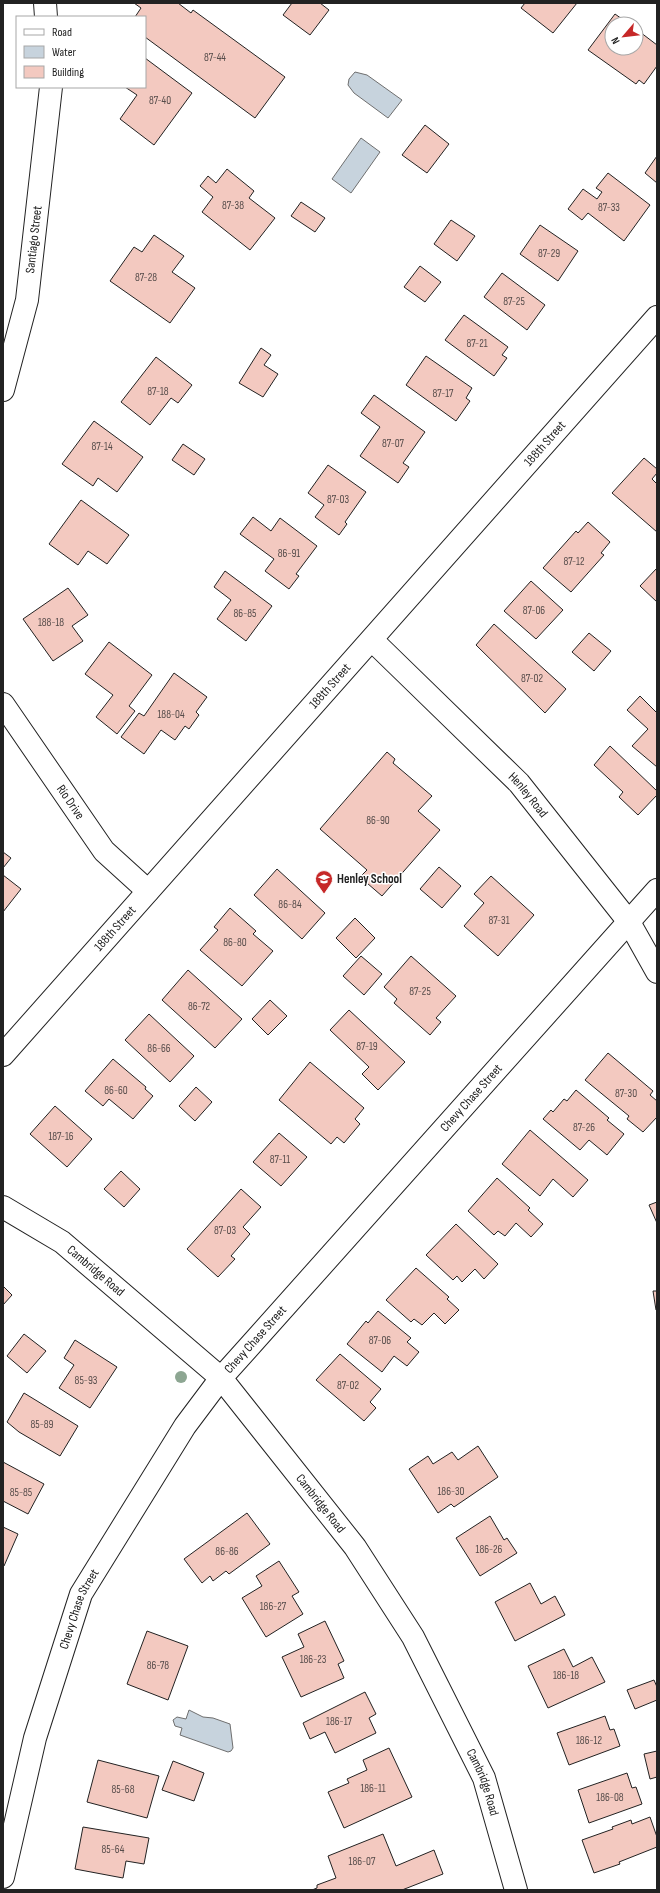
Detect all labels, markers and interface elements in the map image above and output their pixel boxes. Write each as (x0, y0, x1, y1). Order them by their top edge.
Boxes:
legend (16, 16, 146, 88)
north arrow (604, 16, 644, 56)
text: Road (52, 25, 72, 40)
text: N (608, 35, 623, 46)
text: Water (52, 45, 76, 60)
house number: 87-44 (204, 51, 226, 64)
text: Building (52, 65, 84, 80)
house number: 87-40 (149, 94, 171, 107)
house number: 87-38 (222, 199, 244, 212)
house number: 87-33 (598, 201, 620, 214)
street label: Santiago Street (22, 205, 46, 274)
house number: 87-29 (538, 247, 560, 260)
house number: 87-28 (135, 271, 157, 284)
house number: 87-25 (503, 295, 525, 308)
house number: 87-21 (466, 337, 488, 350)
house number: 87-18 (147, 385, 169, 398)
house number: 87-17 (433, 387, 454, 400)
street label: 188th Street (521, 418, 569, 469)
house number: 87-07 (382, 437, 405, 450)
house number: 87-14 (91, 440, 113, 453)
house number: 87-03 (327, 493, 349, 506)
house number: 86-91 (278, 547, 300, 560)
house number: 87-12 (563, 555, 585, 568)
house number: 87-06 (523, 604, 545, 617)
house number: 86-85 (234, 607, 256, 620)
house number: 188-18 (38, 616, 64, 629)
street label: 188th Street (306, 660, 354, 712)
house number: 87-02 (521, 672, 544, 685)
house number: 188-04 (157, 708, 185, 721)
street label: Henley Road (505, 769, 551, 821)
street label: Rio Drive (53, 782, 88, 823)
house number: 86-90 (366, 814, 390, 827)
school or university icon: Henley School (314, 869, 334, 894)
place label: Henley School (337, 871, 402, 887)
house number: 86-84 (278, 898, 302, 911)
street label: 188th Street (91, 903, 139, 954)
house number: 87-31 (488, 914, 510, 927)
house number: 86-80 (223, 936, 247, 949)
house number: 87-25 (409, 985, 431, 998)
house number: 86-72 (188, 1000, 211, 1013)
house number: 87-19 (356, 1040, 378, 1053)
house number: 86-66 (147, 1042, 171, 1055)
street label: Chevy Chase Street (437, 1061, 506, 1135)
house number: 86-60 (104, 1084, 128, 1097)
house number: 87-30 (615, 1087, 637, 1100)
house number: 87-26 (573, 1121, 595, 1134)
house number: 187-16 (48, 1130, 74, 1143)
house number: 87-11 (270, 1153, 290, 1166)
house number: 87-03 (214, 1224, 236, 1237)
street label: Cambridge Road (64, 1242, 128, 1300)
street label: Chevy Chase Street (221, 1302, 290, 1377)
house number: 87-06 (369, 1334, 391, 1347)
house number: 85-93 (75, 1374, 98, 1387)
house number: 87-02 (337, 1379, 360, 1392)
house number: 85-89 (31, 1418, 54, 1431)
street label: Cambridge Road (292, 1471, 349, 1536)
house number: 186-30 (437, 1485, 465, 1498)
house number: 85-85 (10, 1486, 32, 1499)
house number: 186-26 (476, 1543, 503, 1556)
house number: 86-86 (215, 1545, 239, 1558)
street label: Chevy Chase Street (56, 1566, 103, 1651)
house number: 186-27 (260, 1600, 287, 1613)
house number: 186-23 (300, 1653, 327, 1666)
house number: 86-78 (147, 1659, 169, 1672)
house number: 186-18 (553, 1669, 579, 1682)
house number: 186-17 (326, 1715, 352, 1728)
house number: 186-12 (576, 1734, 602, 1747)
street label: Cambridge Road (463, 1746, 502, 1818)
house number: 186-11 (360, 1782, 386, 1795)
house number: 85-68 (112, 1783, 135, 1796)
house number: 186-08 (596, 1791, 624, 1804)
house number: 85-64 (102, 1843, 125, 1856)
house number: 186-07 (349, 1855, 376, 1868)

